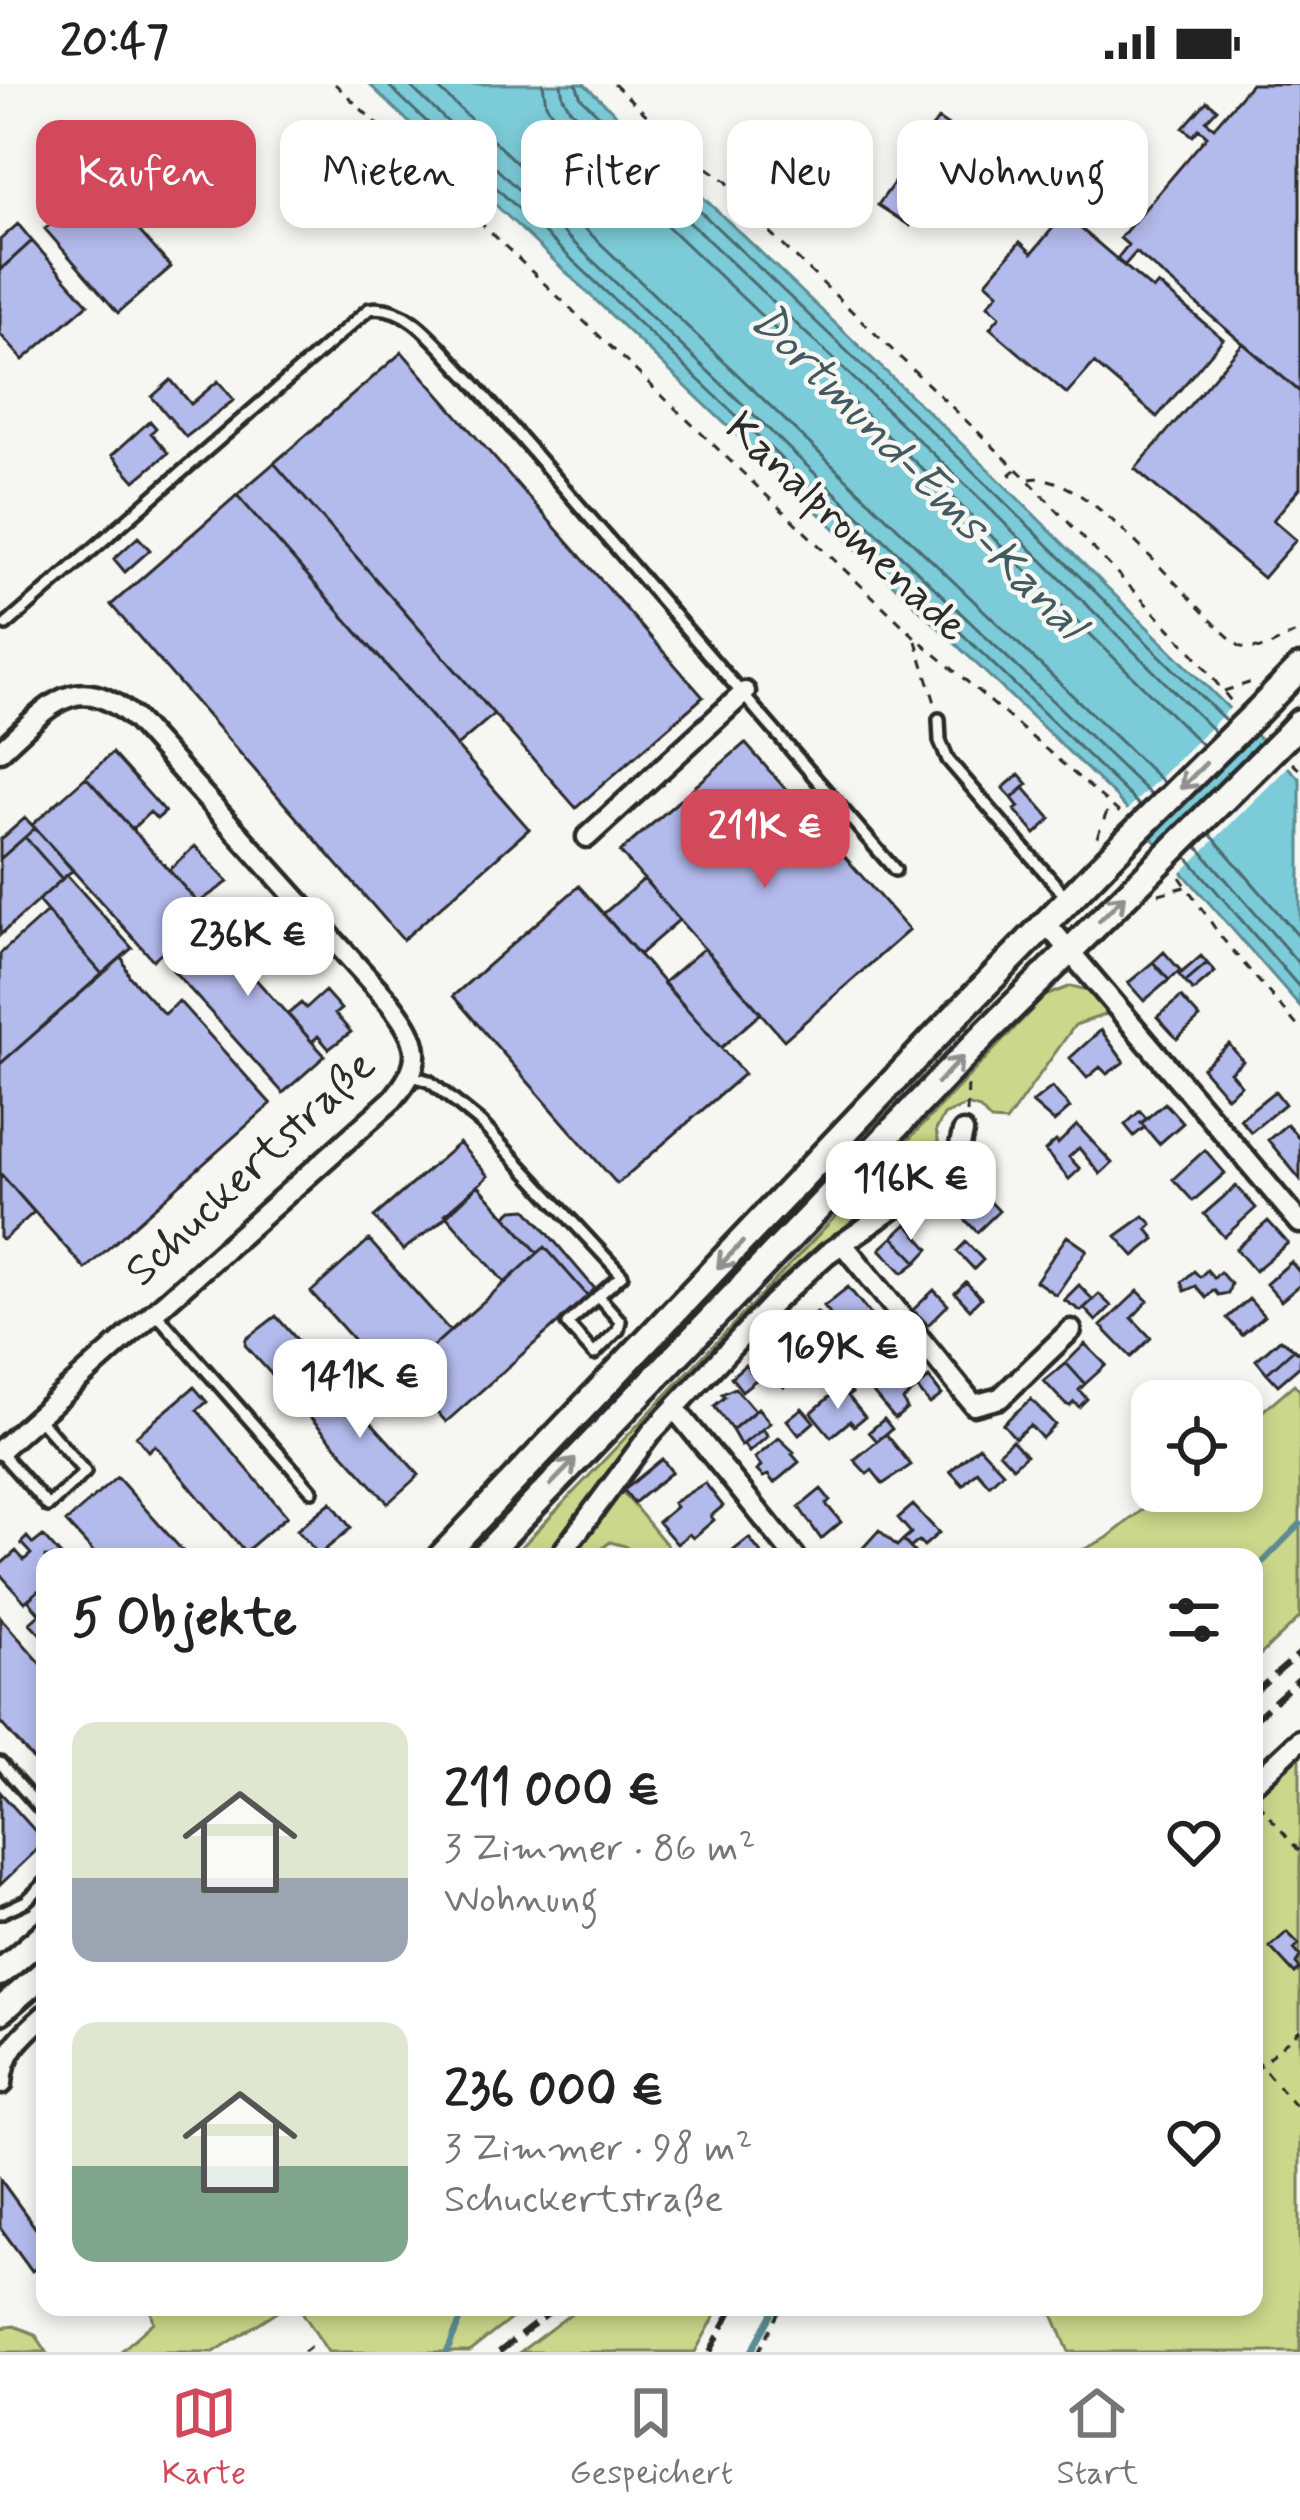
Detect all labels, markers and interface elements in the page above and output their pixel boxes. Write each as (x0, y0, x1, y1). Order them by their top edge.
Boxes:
text: 20:47 (60, 13, 169, 72)
chip: Kaufen (36, 120, 256, 228)
chip: Mieten (280, 120, 497, 228)
chip: Filter (521, 120, 703, 228)
chip: Neu (727, 120, 873, 228)
chip: Wohnung (897, 120, 1148, 228)
water label: Dortmund-Ems-Kanal (735, 290, 1104, 659)
street label: Kanalpromenade (712, 400, 980, 656)
one-way arrow (1179, 761, 1208, 789)
pin: 211K € (667, 789, 863, 891)
text: 211K € (708, 802, 822, 853)
one-way arrow (1097, 895, 1126, 923)
pin: 236K € (150, 897, 346, 999)
text: 236K € (189, 910, 307, 961)
street label: Schuckertstraße (113, 1038, 389, 1300)
one-way arrow (935, 1055, 963, 1085)
pin: 116K € (813, 1141, 1009, 1243)
text: 116K € (853, 1154, 969, 1205)
one-way arrow (717, 1240, 745, 1269)
pin: 169K € (740, 1310, 936, 1412)
text: 169K € (776, 1323, 900, 1374)
pin: 141K € (262, 1339, 458, 1441)
text: 141K € (300, 1352, 420, 1403)
map controls (1131, 1380, 1263, 1512)
button: locate (1131, 1380, 1263, 1512)
one-way arrow (549, 1458, 577, 1487)
text: 5 Objekte (72, 1587, 297, 1653)
icon: filters (1161, 1587, 1227, 1653)
text: 211 000 € (444, 1758, 660, 1824)
icon: home (168, 1770, 312, 1914)
icon: heart (1161, 1809, 1227, 1875)
text: 3 Zimmer · 86 m² (444, 1824, 756, 1875)
text: Wohnung (444, 1875, 598, 1926)
text: 236 000 € (444, 2058, 664, 2124)
icon: home (168, 2070, 312, 2214)
icon: heart (1161, 2109, 1227, 2175)
text: 3 Zimmer · 98 m² (444, 2124, 753, 2175)
text: Schuckertstraße (444, 2175, 723, 2226)
tab: Karte (162, 2380, 246, 2496)
tab: Gespeichert (570, 2380, 733, 2496)
tab: Start (1056, 2380, 1138, 2496)

